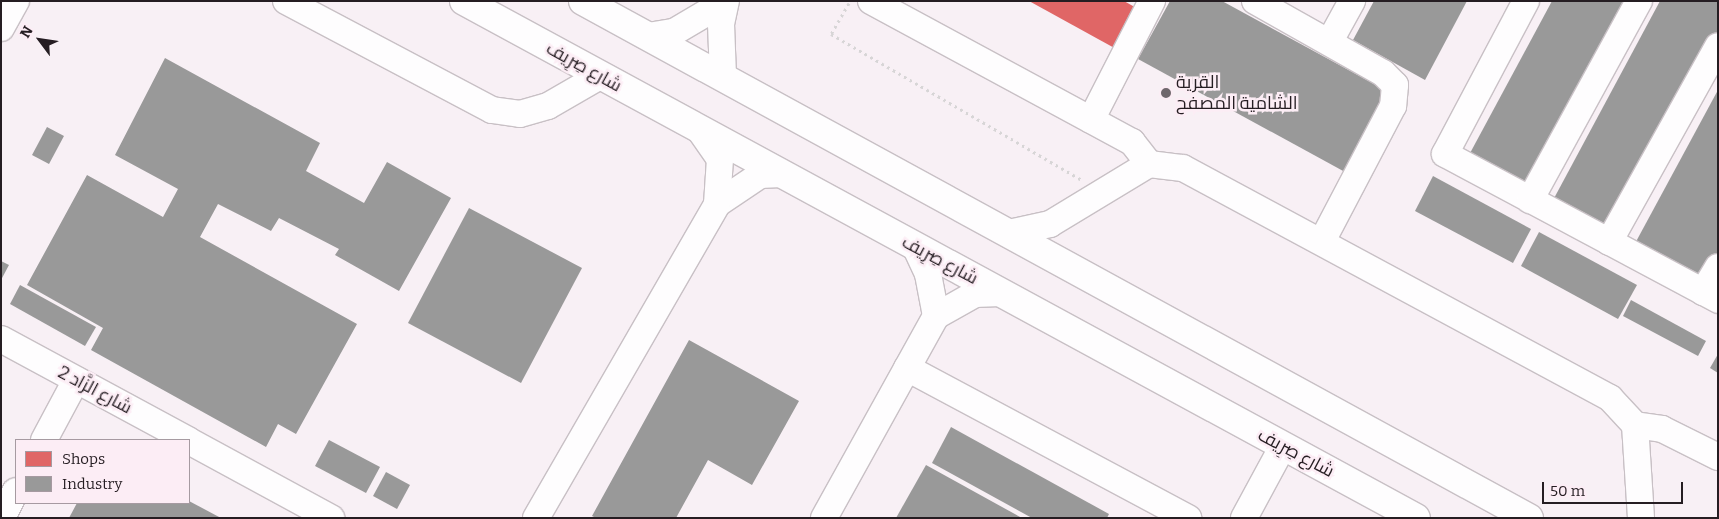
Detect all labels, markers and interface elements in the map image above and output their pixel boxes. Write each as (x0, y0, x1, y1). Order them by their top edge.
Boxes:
north arrow (15, 15, 65, 65)
text: N (17, 23, 37, 41)
street label: شارع صِرِيف (542, 37, 626, 97)
place label: القرية الشامية المصفح (1176, 72, 1298, 115)
marker: القرية الشامية المصفح (1160, 87, 1172, 99)
street label: شارع صِرِيف (898, 231, 982, 289)
street label: شارع الزَّاد 2 (54, 362, 136, 418)
street label: شارع صِرِيف (1254, 424, 1338, 482)
legend (15, 439, 190, 504)
text: Shops (62, 450, 105, 468)
scale bar (1544, 472, 1685, 504)
text: Industry (62, 475, 122, 493)
text: 50 m (1550, 482, 1585, 500)

